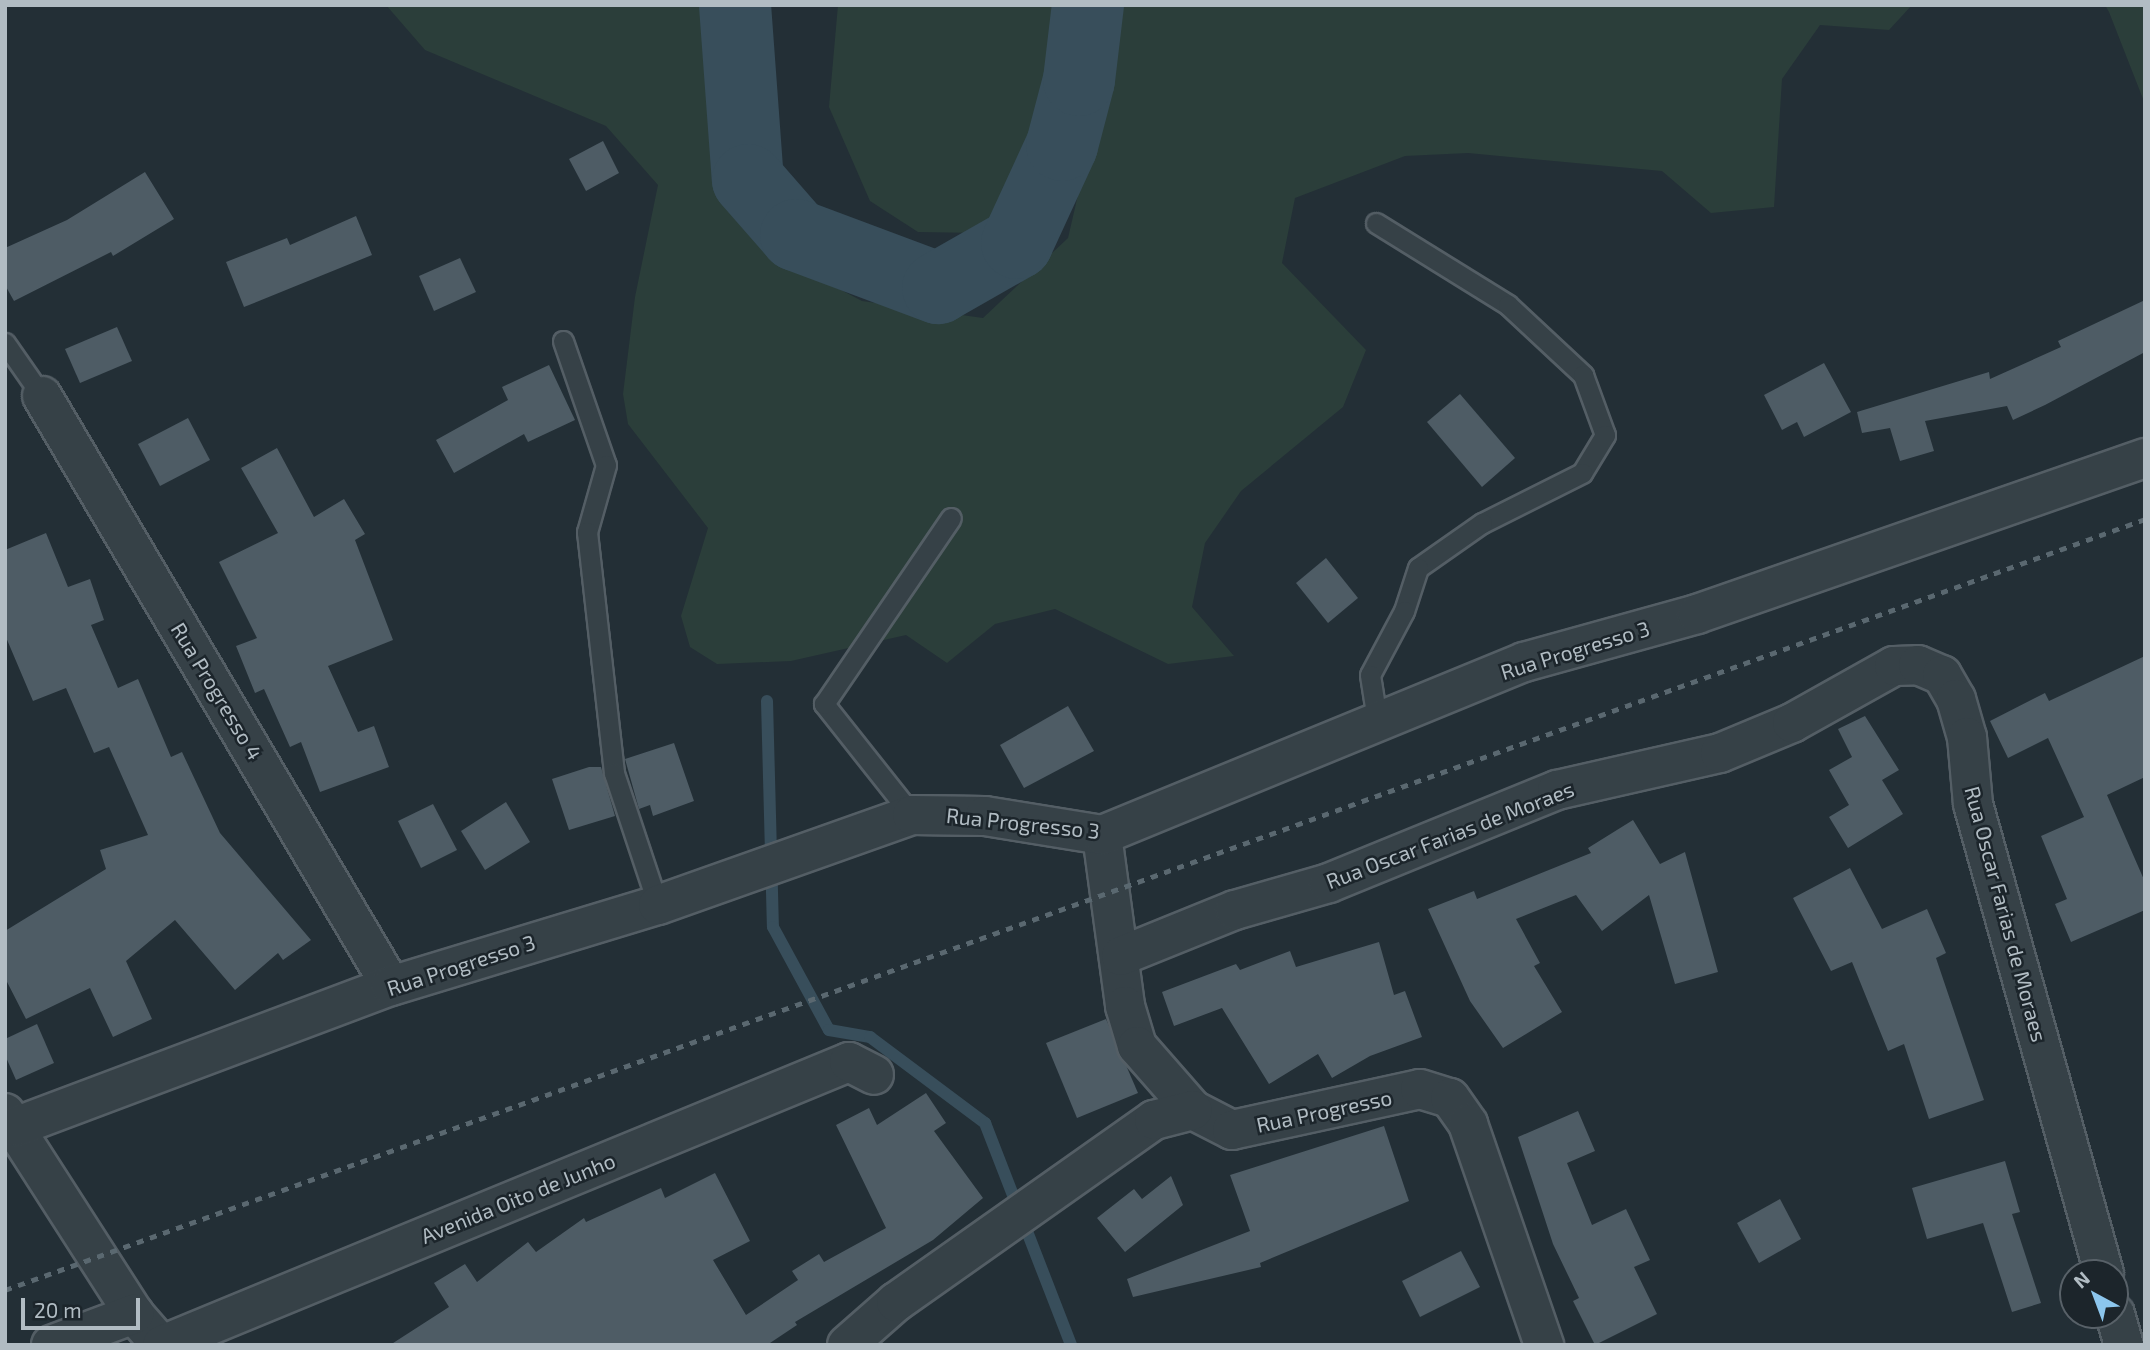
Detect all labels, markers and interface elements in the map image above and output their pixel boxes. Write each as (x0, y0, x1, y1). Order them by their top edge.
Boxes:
street label: Rua Progresso 3 (1497, 615, 1653, 685)
street label: Rua Progresso 4 (166, 618, 268, 764)
street label: Rua Oscar Farias de Moraes (1322, 776, 1578, 894)
street label: Rua Oscar Farias de Moraes (1960, 783, 2052, 1045)
street label: Rua Progresso 3 (945, 802, 1101, 844)
street label: Rua Progresso 3 (384, 929, 538, 1001)
street label: Rua Progresso (1254, 1084, 1394, 1138)
street label: Avenida Oito de Junho (417, 1147, 619, 1249)
north arrow (2059, 1259, 2129, 1329)
text: N (2068, 1266, 2094, 1292)
scale bar (24, 1284, 144, 1328)
text: 20 m (34, 1297, 82, 1322)

